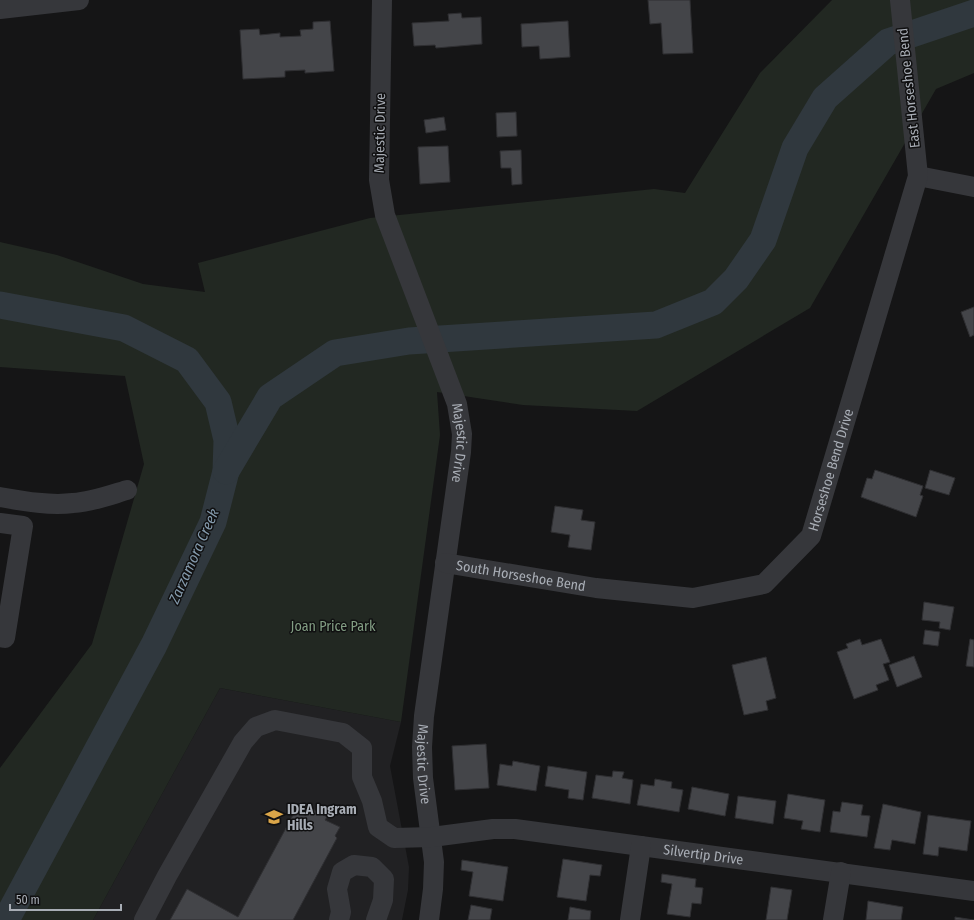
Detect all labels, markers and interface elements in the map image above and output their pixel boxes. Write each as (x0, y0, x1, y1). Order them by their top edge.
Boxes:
street label: East Horseshoe Bend (894, 27, 924, 149)
street label: Majestic Drive (371, 93, 389, 173)
street label: Majestic Drive (448, 402, 471, 484)
street label: Horseshoe Bend Drive (804, 407, 857, 533)
water label: Zarzamora Creek (165, 505, 223, 607)
street label: South Horseshoe Bend (455, 557, 587, 595)
park label: Joan Price Park (291, 618, 376, 635)
street label: Majestic Drive (413, 724, 435, 805)
place label: IDEA Ingram Hills (287, 801, 357, 834)
school or university icon: IDEA Ingram Hills (264, 807, 284, 827)
street label: Silvertip Drive (662, 841, 745, 868)
scale bar (10, 886, 121, 912)
text: 50 m (16, 893, 40, 907)

